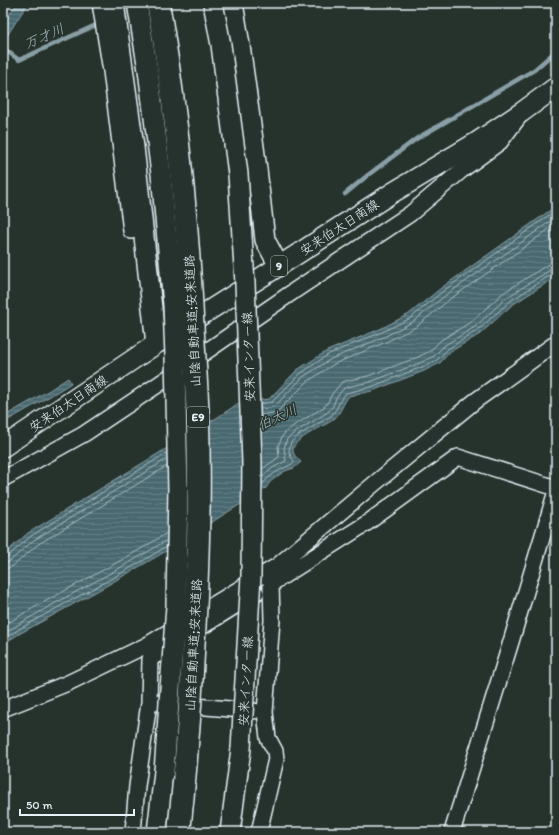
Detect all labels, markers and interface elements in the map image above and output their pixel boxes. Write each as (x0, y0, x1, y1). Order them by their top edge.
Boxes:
water label: 万才川 (22, 20, 67, 53)
street label: 安来伯太日南線 (297, 196, 382, 258)
street label: 山陰自動車道;安来道路 (182, 254, 203, 388)
road number: 9 (271, 256, 287, 276)
street label: 安来インター線 (239, 311, 258, 402)
street label: 安来伯太日南線 (26, 371, 111, 435)
water label: 伯太川 (255, 401, 300, 434)
road number: E9 (187, 407, 209, 427)
street label: 山陰自動車道;安来道路 (183, 578, 204, 712)
street label: 安来インター線 (236, 634, 255, 727)
scale bar (20, 791, 134, 817)
text: 50 m (26, 798, 52, 812)

